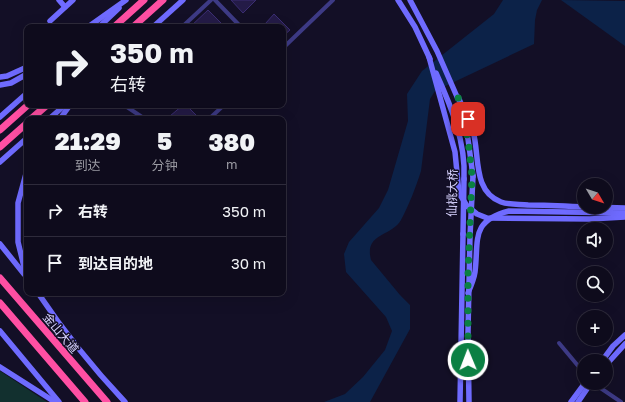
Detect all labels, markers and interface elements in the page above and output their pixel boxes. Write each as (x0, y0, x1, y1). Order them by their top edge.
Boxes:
text: 350 m (110, 36, 194, 69)
icon: right (44, 40, 96, 92)
text: 右转 (110, 73, 146, 95)
pin (451, 102, 485, 136)
icon: arrive (457, 108, 479, 130)
text: 21:29 (55, 126, 121, 155)
text: 5 (157, 126, 172, 155)
text: 380 (208, 127, 255, 156)
text: m (226, 156, 238, 172)
text: 到达 (75, 157, 101, 173)
text: 分钟 (152, 157, 178, 173)
street label: 仙桃大桥 (444, 169, 460, 217)
north arrow (577, 178, 613, 214)
map controls (577, 178, 613, 390)
icon: right (44, 200, 66, 222)
text: 右转 (78, 202, 108, 220)
text: 350 m (222, 202, 266, 220)
button: sound (577, 222, 613, 258)
icon: arrive (44, 252, 66, 274)
text: 到达目的地 (78, 254, 153, 272)
text: 30 m (231, 254, 266, 272)
button: search (577, 266, 613, 302)
street label: 金山大道 (40, 310, 82, 356)
button: + (577, 310, 613, 346)
position arrow (447, 339, 489, 381)
button: − (577, 354, 613, 390)

